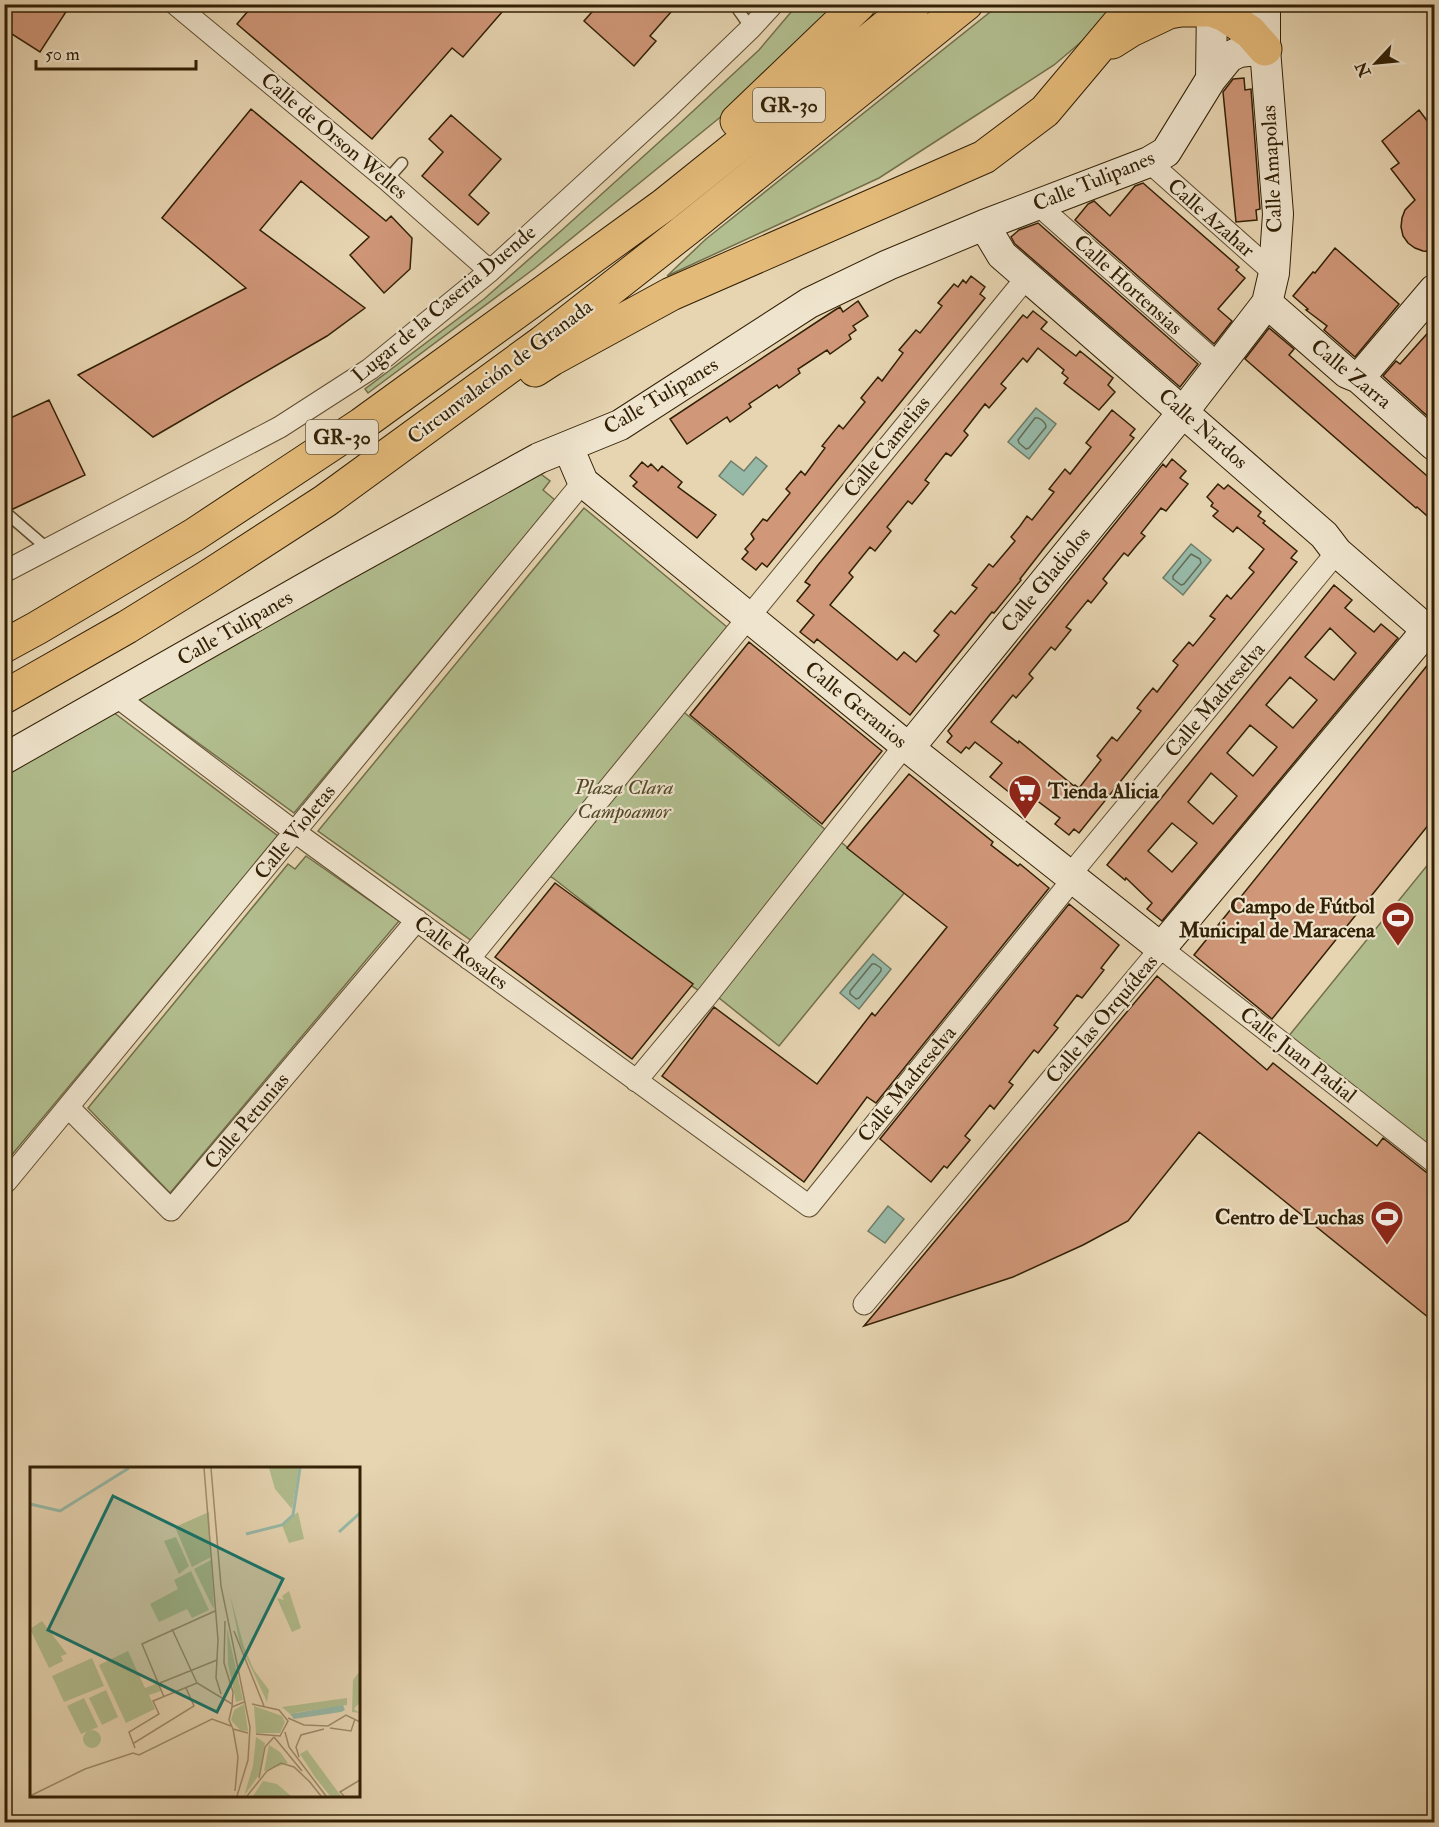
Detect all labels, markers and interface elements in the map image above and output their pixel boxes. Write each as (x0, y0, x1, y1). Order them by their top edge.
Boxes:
scale bar (36, 33, 196, 71)
north arrow (1346, 33, 1406, 93)
text: 50 m (45, 43, 80, 66)
text: N (1351, 58, 1376, 81)
street label: Calle de Orson Welles (255, 67, 413, 205)
road number: GR-30 (753, 88, 825, 122)
street label: Calle Amapolas (1255, 104, 1289, 234)
street label: Calle Tulipanes (1029, 144, 1159, 218)
street label: Calle Azahar (1162, 173, 1261, 264)
street label: Lugar de la Caseria Duende (346, 219, 542, 389)
street label: Calle Hortensias (1068, 229, 1188, 341)
street label: Circunvalación de Granada (402, 293, 598, 451)
street label: Calle Zarra (1305, 333, 1397, 415)
street label: Calle Tulipanes (599, 351, 723, 441)
street label: Calle Nardos (1153, 383, 1253, 475)
street label: Calle Camelias (838, 391, 936, 503)
road number: GR-30 (306, 420, 378, 454)
street label: Calle Gladiolos (995, 522, 1097, 638)
street label: Calle Tulipanes (172, 584, 298, 672)
street label: Calle Madreselva (1159, 637, 1271, 763)
street label: Calle Geranios (799, 655, 913, 755)
supermarket icon: Tienda Alicia (1007, 773, 1043, 820)
park label: Plaza Clara Campoamor (574, 774, 674, 825)
place label: Tienda Alicia (1047, 778, 1160, 805)
street label: Calle Violetas (248, 779, 342, 885)
place label: Campo de Fútbol Municipal de Maracena (1178, 893, 1376, 944)
sports icon: Campo de Fútbol Municipal de Maracena (1380, 900, 1416, 947)
street label: Calle Rosales (409, 910, 513, 996)
street label: Calle las Orquídeas (1040, 949, 1164, 1089)
street label: Calle Juan Padial (1234, 1001, 1362, 1109)
street label: Calle Madreselva (852, 1020, 963, 1148)
street label: Calle Petunias (199, 1067, 295, 1175)
sports icon: Centro de Luchas (1369, 1199, 1405, 1246)
place label: Centro de Luchas (1215, 1204, 1364, 1231)
inset map (30, 1467, 360, 1797)

